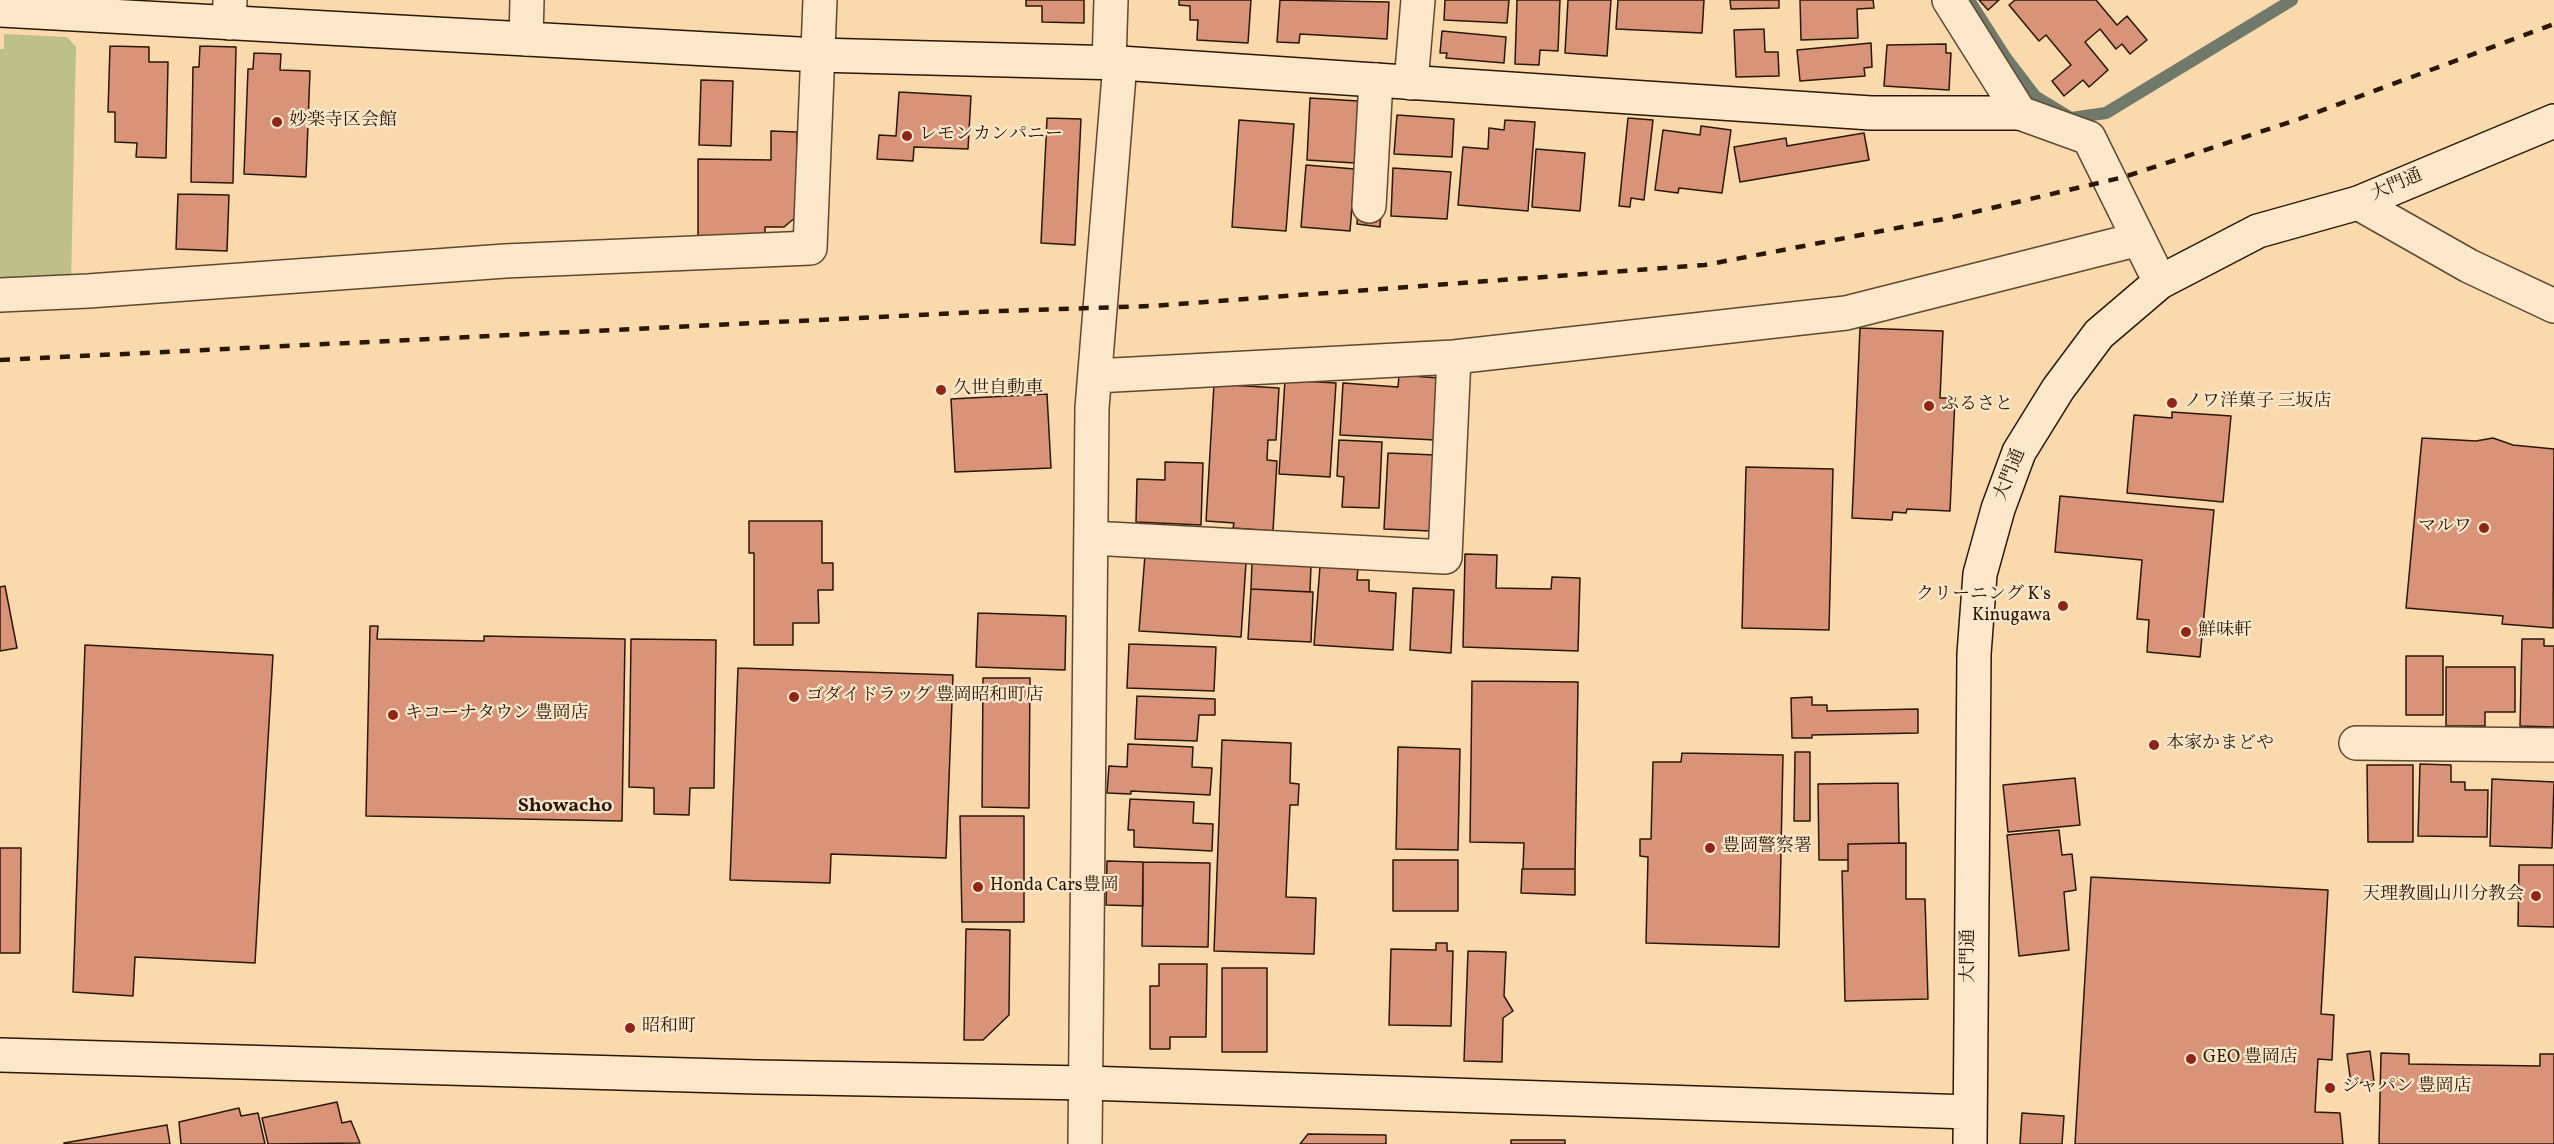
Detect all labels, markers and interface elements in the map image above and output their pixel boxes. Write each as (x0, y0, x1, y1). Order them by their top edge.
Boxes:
place label: 妙楽寺区会館 (289, 111, 397, 133)
marker: 妙楽寺区会館 (270, 115, 284, 129)
place label: レモンカンパニー (919, 125, 1063, 147)
marker: レモンカンパニー (900, 129, 914, 143)
street label: 大門通 (2368, 166, 2426, 206)
place label: 久世自動車 (953, 379, 1043, 401)
marker: 久世自動車 (934, 383, 948, 397)
place label: ノワ洋菓子 三坂店 (2184, 392, 2332, 414)
place label: ふるさと (1941, 395, 2013, 417)
marker: ノワ洋菓子 三坂店 (2165, 396, 2179, 410)
marker: ふるさと (1922, 399, 1936, 413)
street label: 大門通 (1991, 446, 2031, 504)
place label: マルワ (2418, 517, 2472, 539)
marker: マルワ (2477, 521, 2491, 535)
place label: クリーニング K's Kinugawa (1916, 585, 2051, 628)
marker: クリーニング K's Kinugawa (2056, 599, 2070, 613)
place label: 鮮味軒 (2198, 621, 2252, 643)
marker: 鮮味軒 (2179, 625, 2193, 639)
place label: ゴダイドラッグ 豊岡昭和町店 (806, 686, 1044, 708)
marker: ゴダイドラッグ 豊岡昭和町店 (787, 690, 801, 704)
place label: キコーナタウン 豊岡店 (405, 704, 589, 726)
marker: キコーナタウン 豊岡店 (386, 708, 400, 722)
place label: 本家かまどや (2166, 734, 2274, 756)
marker: 本家かまどや (2147, 738, 2161, 752)
district label: Showacho (518, 795, 612, 819)
place label: 豊岡警察署 (1722, 837, 1812, 859)
marker: 豊岡警察署 (1703, 841, 1717, 855)
place label: Honda Cars豊岡 (990, 876, 1119, 898)
marker: Honda Cars豊岡 (971, 880, 985, 894)
place label: 天理教圓山川分教会 (2362, 885, 2524, 907)
marker: 天理教圓山川分教会 (2529, 889, 2543, 903)
street label: 大門通 (1959, 929, 1981, 983)
place label: 昭和町 (642, 1017, 696, 1039)
marker: 昭和町 (623, 1021, 637, 1035)
place label: GEO 豊岡店 (2203, 1048, 2298, 1070)
marker: GEO 豊岡店 (2184, 1052, 2198, 1066)
place label: ジャパン 豊岡店 (2342, 1077, 2472, 1099)
marker: ジャパン 豊岡店 (2323, 1081, 2337, 1095)

